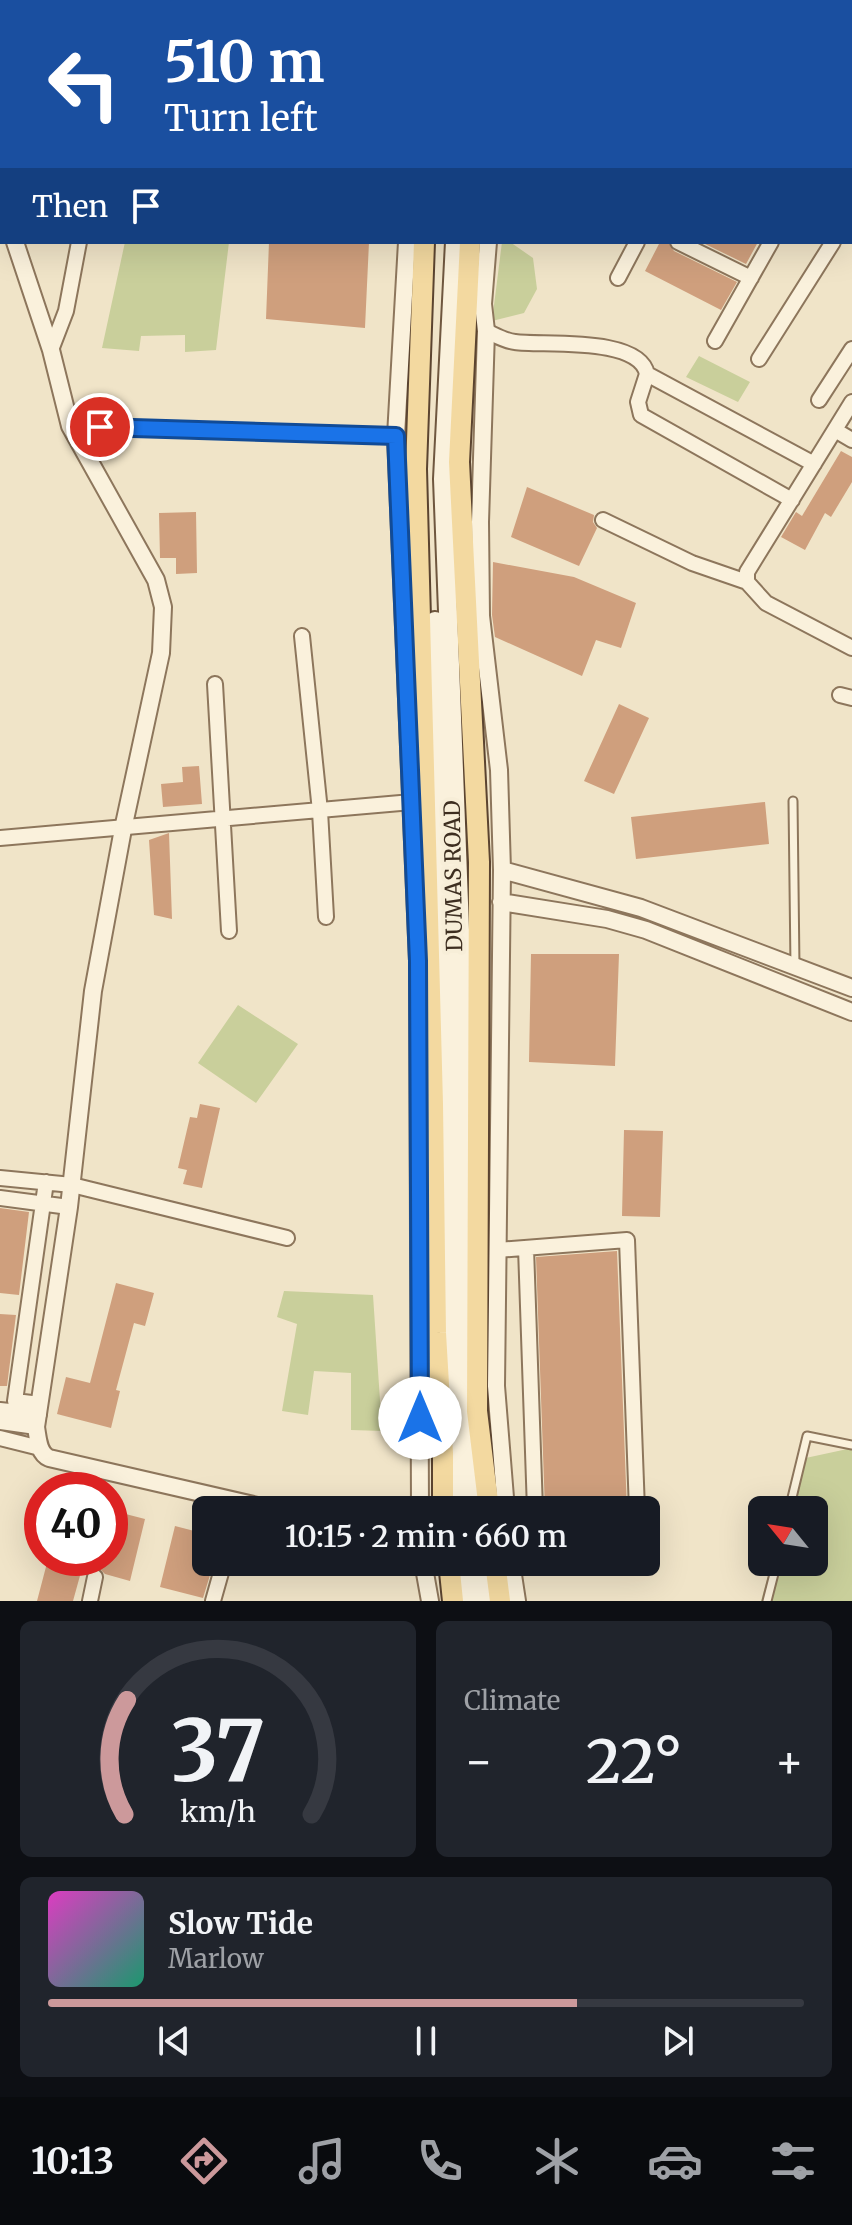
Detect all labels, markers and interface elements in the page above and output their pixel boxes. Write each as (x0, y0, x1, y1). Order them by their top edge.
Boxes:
text: 510 m (164, 27, 325, 97)
icon: left (32, 32, 136, 136)
text: Turn left (164, 96, 318, 141)
icon: arrive (124, 184, 168, 228)
text: Then (32, 187, 108, 225)
pin (66, 393, 134, 461)
icon: arrive (78, 405, 122, 449)
street label: DUMAS ROAD (438, 800, 468, 952)
position arrow (378, 1376, 462, 1460)
speed limit sign: 40 (24, 1472, 128, 1576)
north arrow (748, 1496, 828, 1576)
map controls (748, 1496, 828, 1576)
text: 10:15 · 2 min · 660 m (285, 1517, 567, 1555)
text: Climate (464, 1684, 560, 1717)
text: 37 (171, 1699, 265, 1804)
text: 22° (586, 1724, 682, 1799)
text: − (464, 1734, 493, 1789)
text: + (775, 1734, 804, 1789)
text: km/h (180, 1794, 256, 1830)
text: Slow Tide (168, 1904, 313, 1942)
text: Marlow (168, 1942, 264, 1975)
icon: previous (152, 2019, 196, 2063)
icon: pause (404, 2019, 448, 2063)
icon: next (656, 2019, 700, 2063)
icon: directions (176, 2133, 232, 2189)
icon: music (294, 2133, 350, 2189)
icon: phone (412, 2133, 468, 2189)
icon: climate (529, 2133, 585, 2189)
icon: car (647, 2133, 703, 2189)
icon: filters (765, 2133, 821, 2189)
text: 10:13 (31, 2139, 114, 2184)

